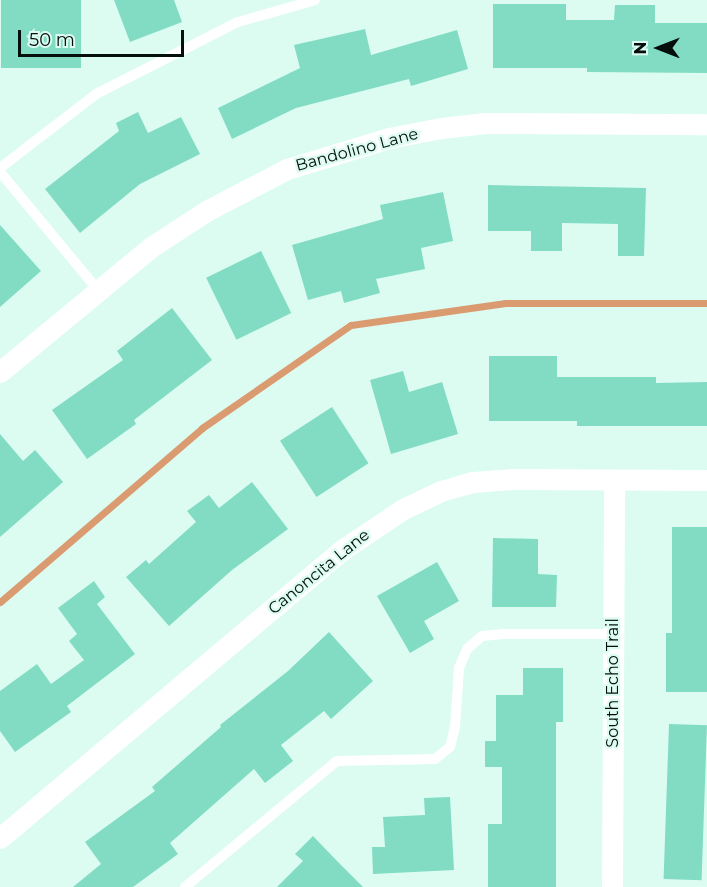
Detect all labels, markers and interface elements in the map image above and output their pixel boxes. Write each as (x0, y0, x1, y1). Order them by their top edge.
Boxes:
scale bar (21, 18, 188, 56)
north arrow (629, 18, 689, 78)
text: 50 m (29, 29, 75, 51)
text: N (631, 42, 650, 54)
street label: Bandolino Lane (294, 124, 420, 176)
street label: Canoncita Lane (265, 525, 373, 619)
street label: South Echo Trail (603, 618, 623, 748)

